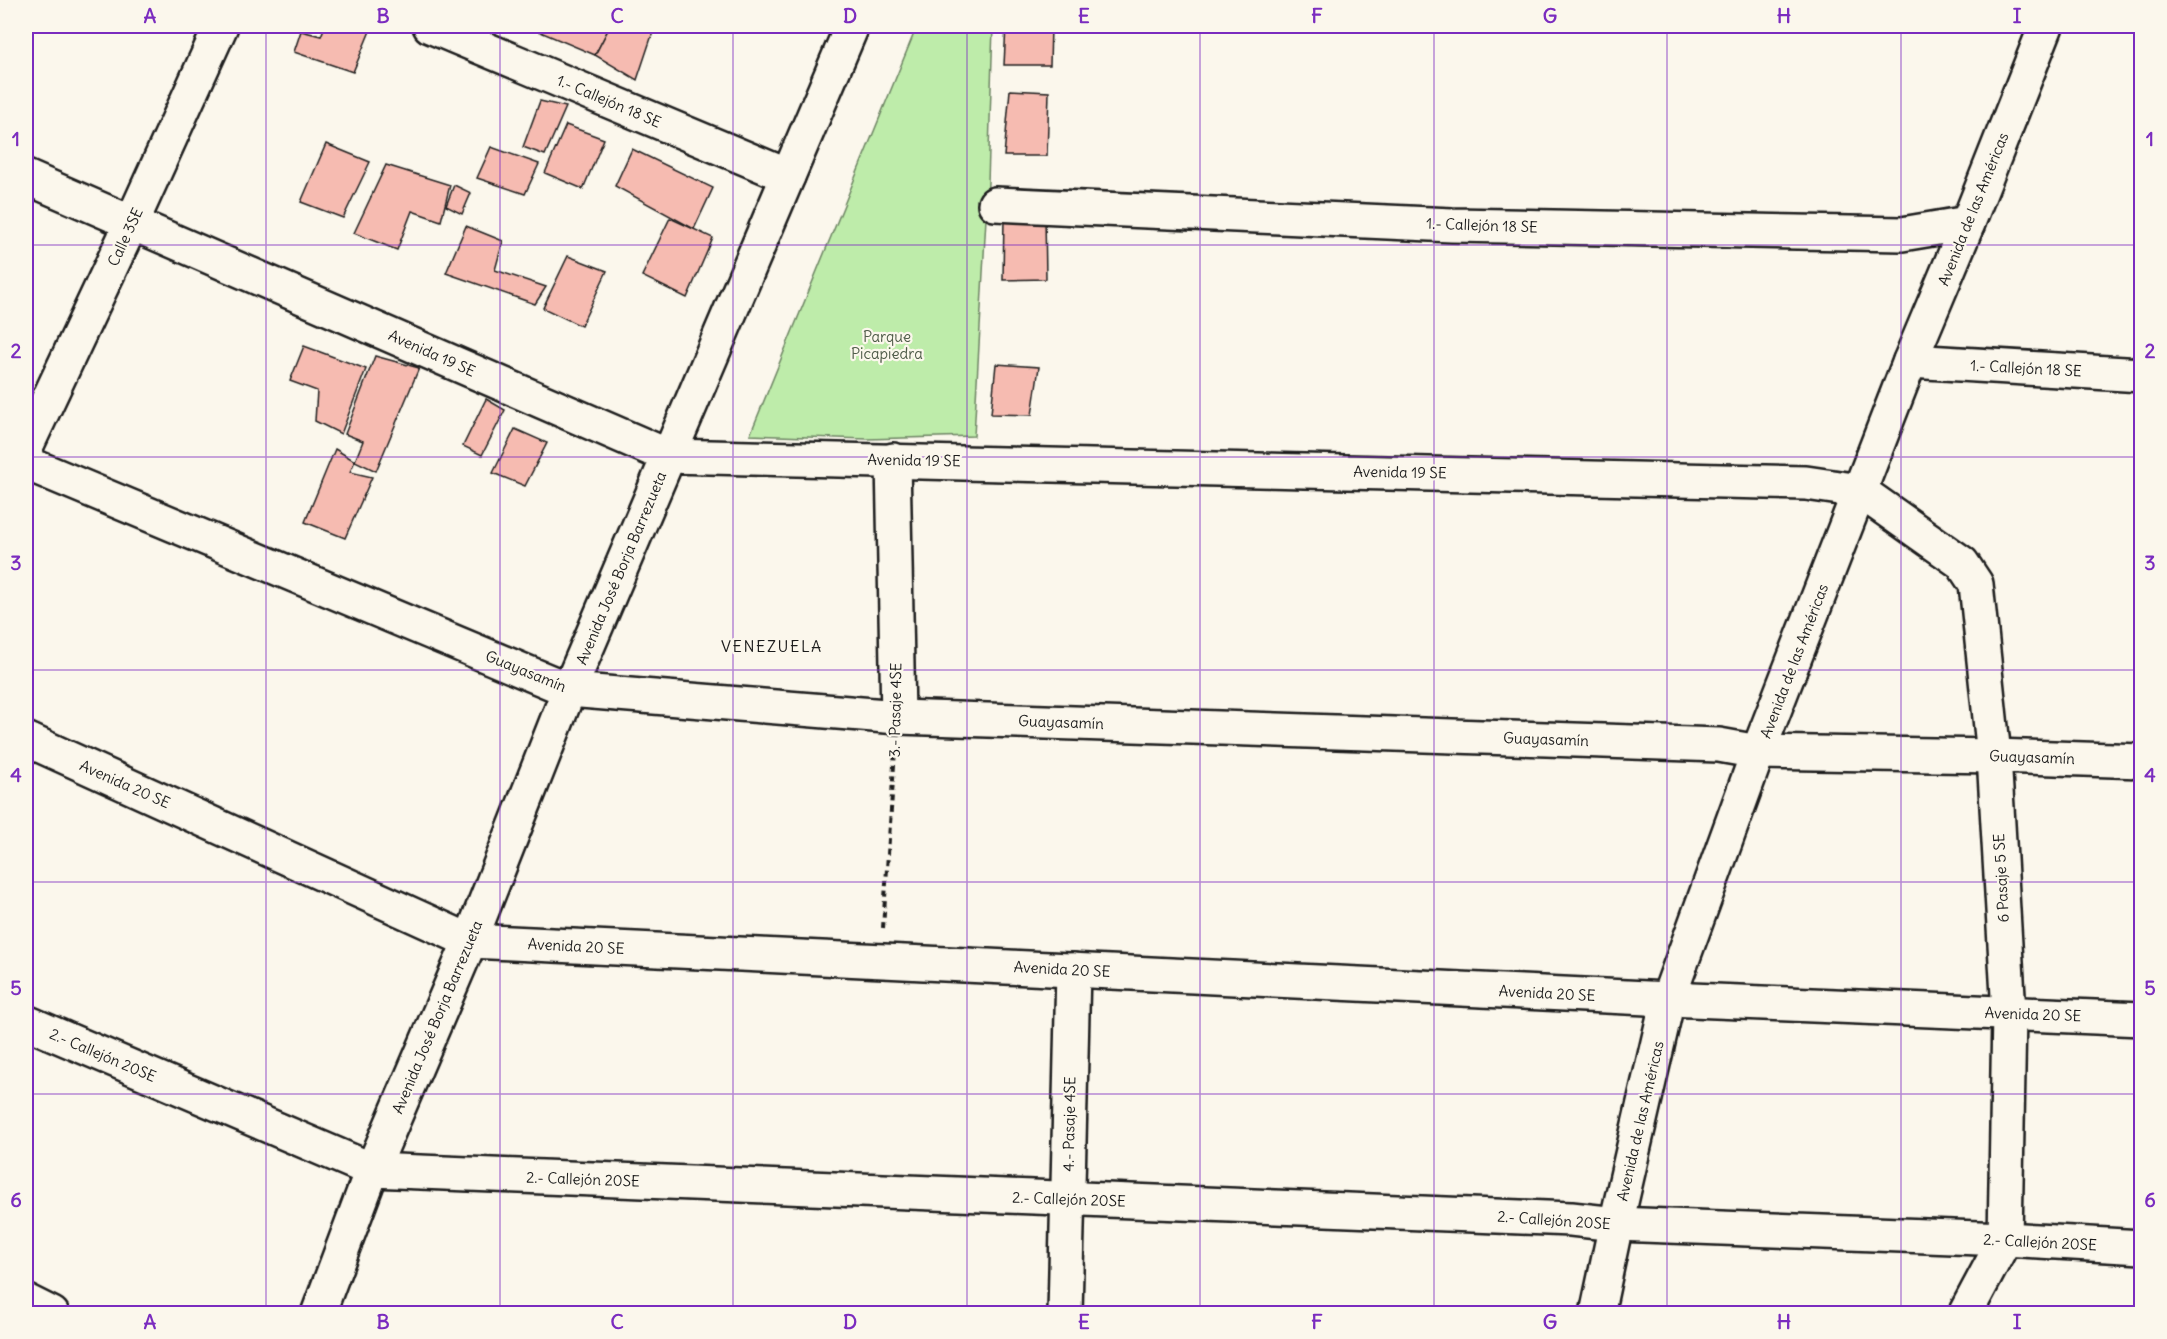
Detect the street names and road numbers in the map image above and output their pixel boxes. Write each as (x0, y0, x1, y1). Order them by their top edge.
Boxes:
street label: 1.- Callejón 18 SE (554, 70, 664, 132)
street label: Avenida de las Américas (1933, 129, 2013, 289)
street label: Calle 3SE (103, 205, 147, 269)
street label: 1.- Callejón 18 SE (1426, 214, 1538, 236)
street label: Avenida 19 SE (386, 325, 479, 381)
street label: 1.- Callejón 18 SE (1970, 356, 2082, 380)
street label: Avenida 19 SE (867, 450, 961, 470)
street label: Avenida 19 SE (1353, 462, 1447, 482)
street label: Avenida José Borja Barrezueta (572, 468, 671, 667)
street label: Avenida de las Américas (1756, 581, 1832, 741)
street label: Guayasamín (483, 646, 570, 696)
street label: 3.- Pasaje 4SE (885, 662, 905, 758)
street label: Guayasamín (1018, 711, 1104, 733)
street label: Guayasamín (1503, 728, 1589, 750)
street label: Guayasamín (1989, 746, 2075, 768)
street label: Avenida 20 SE (77, 756, 173, 812)
street label: 6 Pasaje 5 SE (1989, 833, 2013, 923)
street label: Avenida José Borja Barrezueta (388, 917, 487, 1116)
street label: Avenida 20 SE (527, 934, 625, 958)
street label: Avenida 20 SE (1013, 957, 1111, 981)
street label: Avenida 20 SE (1498, 981, 1596, 1005)
street label: Avenida 20 SE (1984, 1003, 2082, 1025)
street label: 2.- Callejón 20SE (47, 1024, 159, 1086)
street label: Avenida de las Américas (1612, 1039, 1668, 1203)
street label: 4.- Pasaje 4SE (1059, 1076, 1079, 1172)
street label: 2.- Callejón 20SE (526, 1168, 640, 1190)
street label: 2.- Callejón 20SE (1012, 1188, 1126, 1210)
street label: 2.- Callejón 20SE (1497, 1207, 1612, 1233)
street label: 2.- Callejón 20SE (1983, 1230, 2097, 1254)

